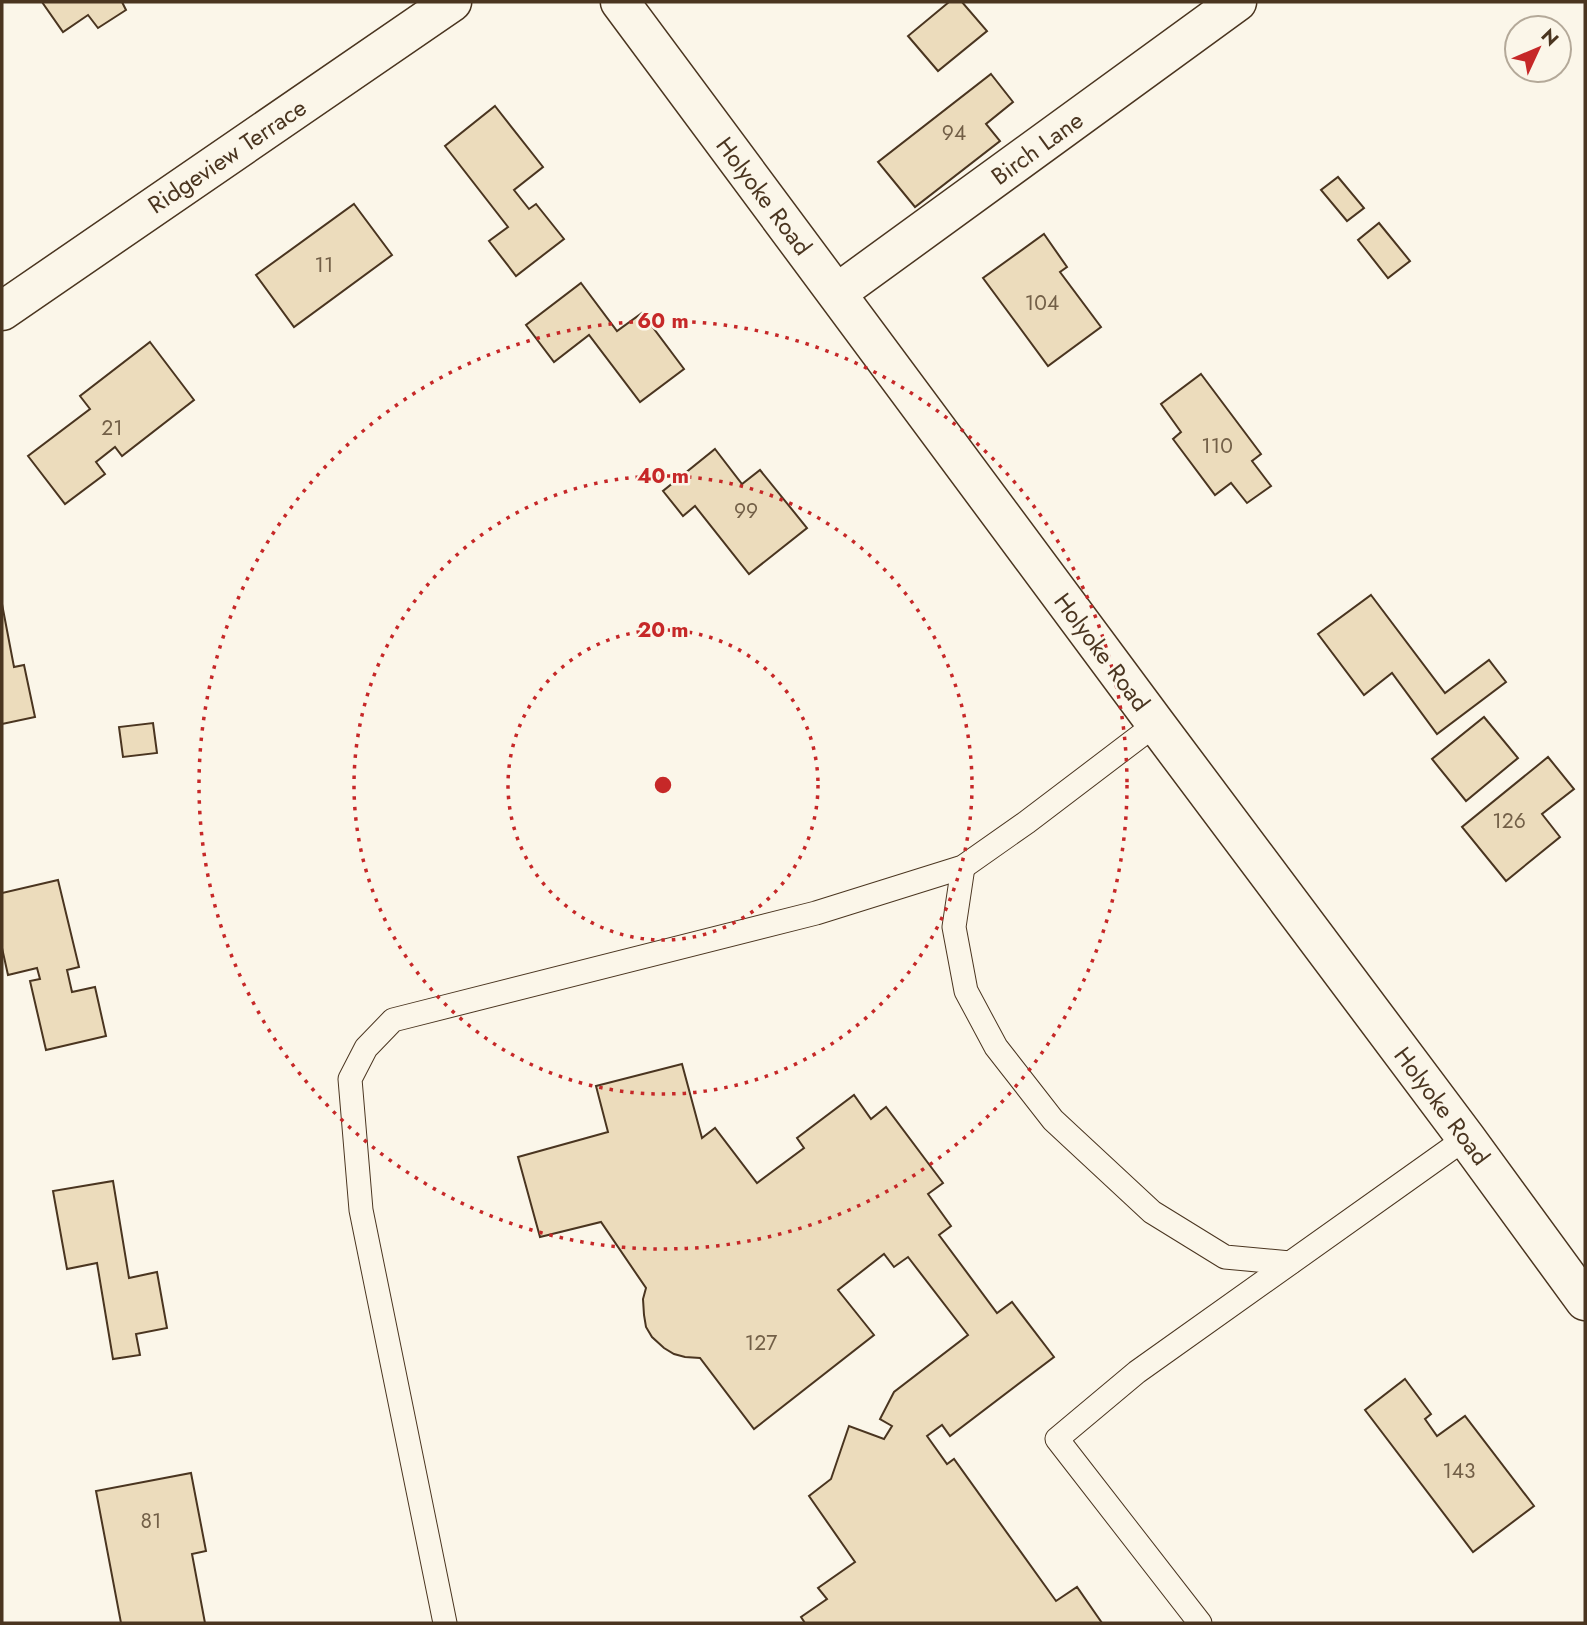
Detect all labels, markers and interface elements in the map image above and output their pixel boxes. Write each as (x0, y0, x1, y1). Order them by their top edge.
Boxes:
north arrow (1503, 14, 1573, 84)
text: N (1535, 23, 1565, 52)
street label: Ridgeview Terrace (141, 90, 313, 222)
street label: Birch Lane (984, 103, 1090, 193)
house number: 94 (942, 118, 966, 148)
street label: Holyoke Road (708, 129, 820, 263)
house number: 11 (315, 250, 333, 280)
house number: 104 (1025, 288, 1059, 318)
text: 60 m (637, 306, 689, 336)
house number: 21 (101, 413, 123, 443)
house number: 110 (1201, 431, 1233, 461)
text: 40 m (637, 461, 689, 491)
house number: 99 (734, 496, 758, 526)
street label: Holyoke Road (1046, 585, 1158, 719)
text: 20 m (637, 615, 689, 645)
centre of rings (651, 773, 675, 797)
house number: 126 (1492, 806, 1526, 836)
street label: Holyoke Road (1386, 1039, 1498, 1173)
house number: 127 (745, 1328, 777, 1358)
house number: 143 (1442, 1456, 1476, 1486)
house number: 81 (141, 1506, 161, 1536)

